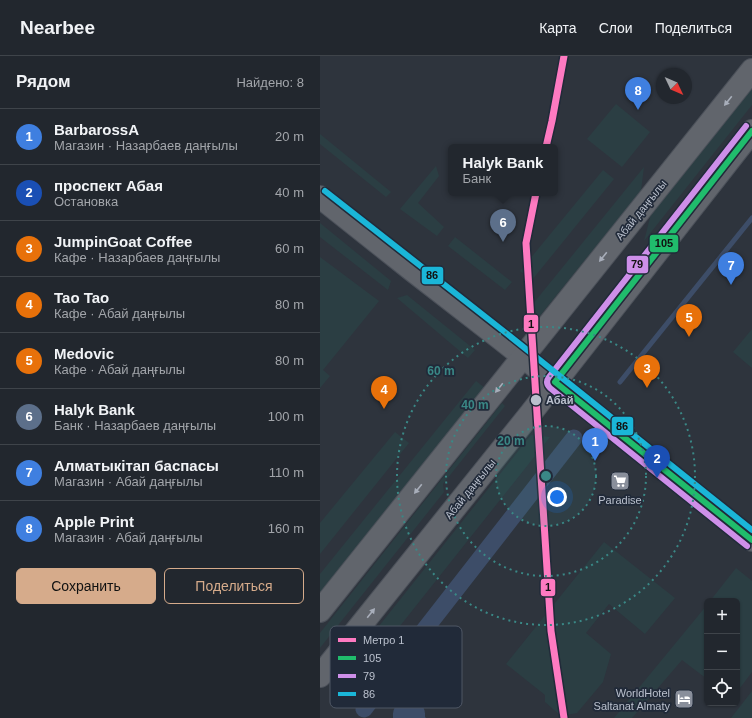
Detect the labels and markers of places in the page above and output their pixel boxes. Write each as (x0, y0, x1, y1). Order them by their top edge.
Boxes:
pin: 8 (625, 77, 651, 110)
pin: 6 (490, 209, 516, 242)
pin: 7 (718, 252, 744, 285)
pin: 5 (676, 304, 702, 337)
pin: 3 (634, 355, 660, 388)
pin: 4 (371, 376, 397, 409)
marker: Абай (529, 393, 543, 407)
place label: Абай (546, 394, 573, 406)
pin: 1 (582, 428, 608, 461)
pin: 2 (644, 445, 670, 478)
centre of rings (539, 469, 553, 483)
supermarket icon: Paradise (609, 470, 631, 492)
place label: Paradise (598, 494, 642, 506)
place label: WorldHotel Saltanat Almaty (594, 687, 670, 712)
hotel icon: WorldHotel Saltanat Almaty (673, 688, 695, 710)

